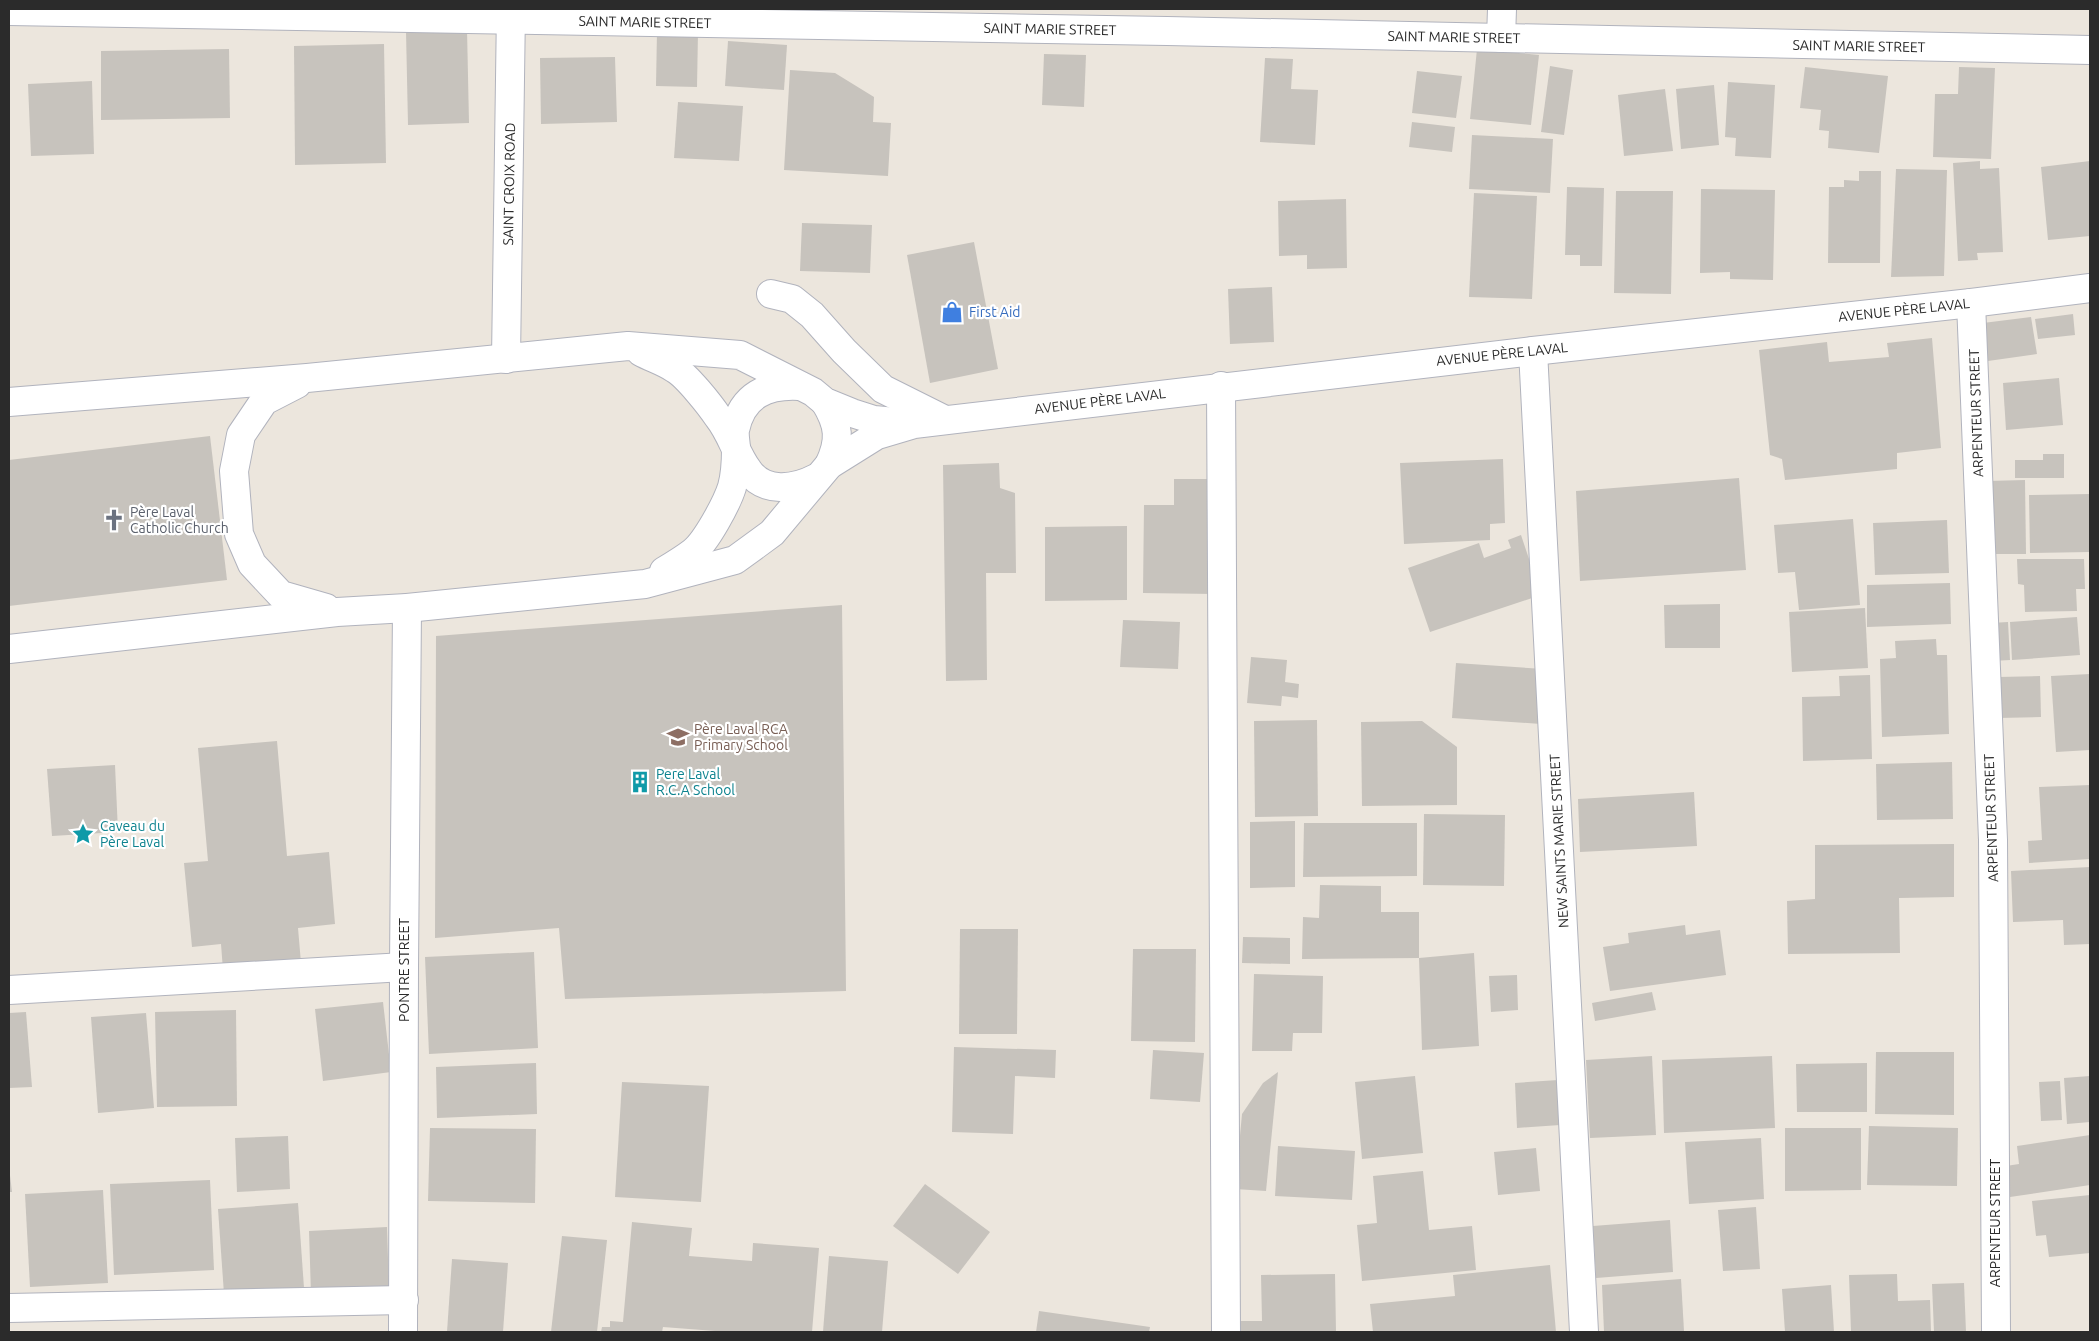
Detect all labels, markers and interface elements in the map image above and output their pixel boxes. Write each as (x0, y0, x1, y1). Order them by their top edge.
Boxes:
street label: SAINT MARIE STREET (578, 13, 712, 31)
street label: SAINT MARIE STREET (983, 20, 1117, 38)
street label: SAINT MARIE STREET (1387, 28, 1521, 46)
street label: SAINT MARIE STREET (1792, 37, 1926, 55)
street label: SAINT CROIX ROAD (500, 122, 518, 246)
street label: AVENUE PÈRE LAVAL (1837, 294, 1970, 325)
shop icon: First Aid (939, 299, 965, 325)
place label: First Aid (969, 304, 1021, 320)
street label: AVENUE PÈRE LAVAL (1435, 338, 1568, 369)
street label: ARPENTEUR STREET (1966, 348, 1986, 477)
street label: AVENUE PÈRE LAVAL (1033, 384, 1167, 417)
place label: Père Laval Catholic Church (130, 504, 229, 536)
church icon: Père Laval Catholic Church (101, 507, 127, 533)
place label: Père Laval RCA Primary School (694, 721, 788, 753)
school or university icon: Père Laval RCA Primary School (665, 724, 691, 750)
street label: NEW SAINTS MARIE STREET (1546, 753, 1572, 928)
street label: ARPENTEUR STREET (1981, 753, 2001, 882)
place label: Pere Laval R.C.A School (656, 766, 735, 798)
building icon: Pere Laval R.C.A School (627, 769, 653, 795)
place label: Caveau du Père Laval (100, 818, 165, 850)
place icon: Caveau du Père Laval (70, 821, 96, 847)
street label: PONTRE STREET (396, 918, 412, 1022)
street label: ARPENTEUR STREET (1987, 1159, 2003, 1287)

